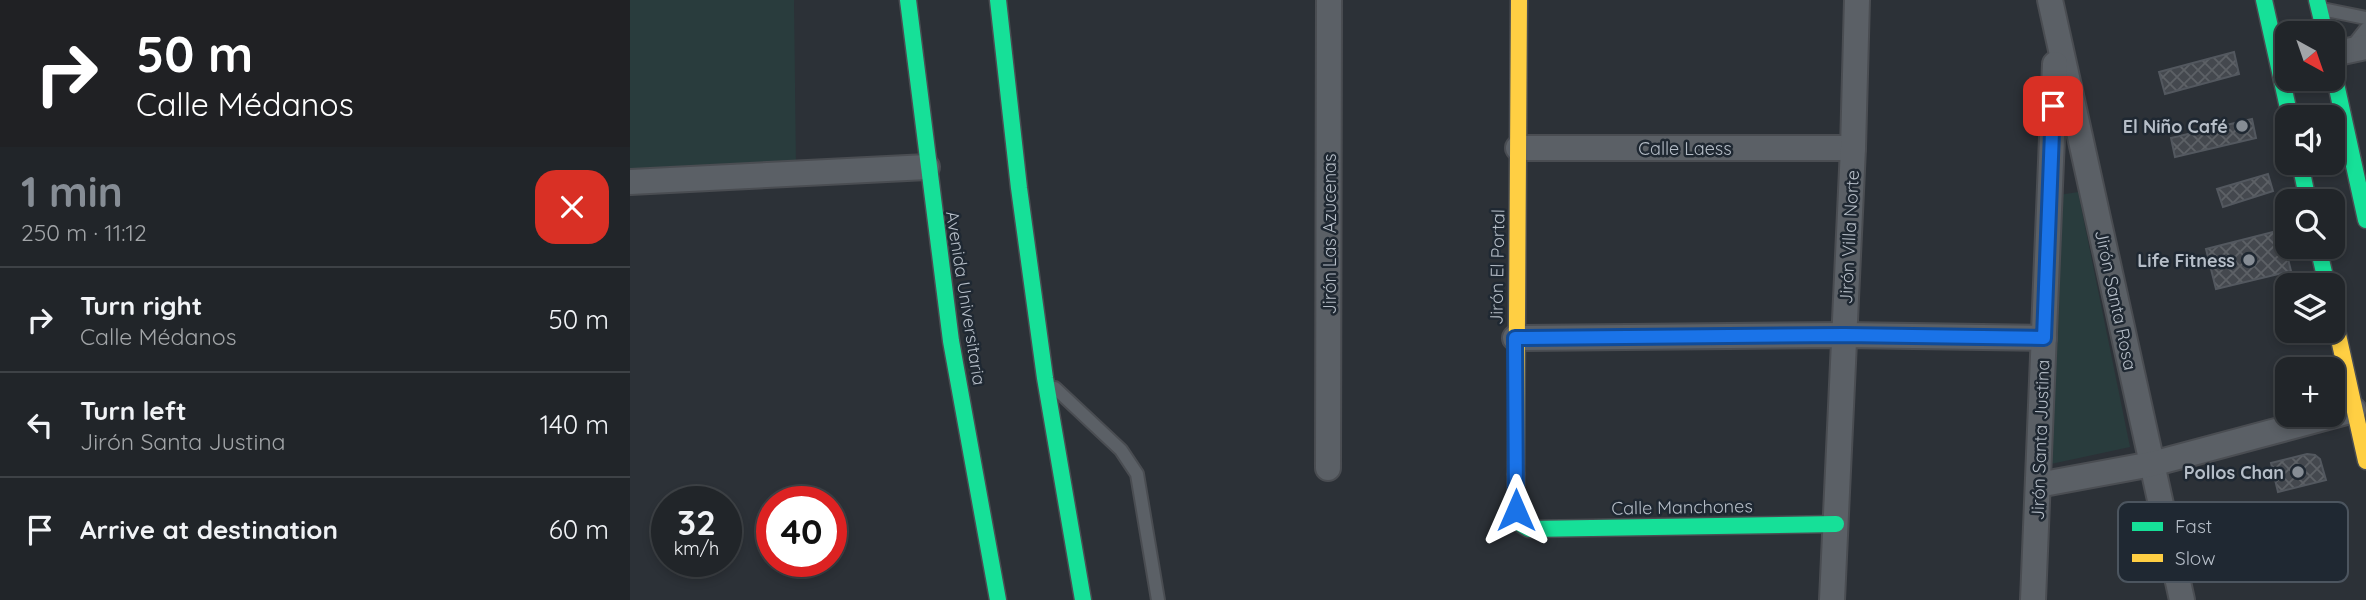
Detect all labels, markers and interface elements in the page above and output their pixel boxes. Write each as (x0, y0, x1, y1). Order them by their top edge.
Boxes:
north arrow (2275, 21, 2345, 91)
map controls (2275, 21, 2345, 427)
text: 50 m (136, 23, 253, 84)
icon: right (21, 28, 112, 119)
pin (2023, 76, 2083, 136)
text: Calle Médanos (136, 84, 354, 124)
icon: arrive (2034, 87, 2072, 125)
button: sound (2275, 105, 2345, 175)
place label: El Niño Café (2123, 115, 2228, 138)
marker: El Niño Café (2234, 118, 2250, 134)
street label: Calle Laess (1638, 137, 1732, 160)
street label: Jirón Las Azucenas (1318, 154, 1341, 314)
text: 1 min (21, 165, 123, 218)
street label: Jirón Villa Norte (1834, 169, 1864, 305)
button: close (535, 170, 609, 244)
button: search (2275, 189, 2345, 259)
street label: Avenida Universitaria (941, 209, 991, 387)
street label: Jirón El Portal (1484, 209, 1510, 325)
text: 250 m · 11:12 (21, 218, 147, 247)
street label: Jirón Santa Rosa (2090, 228, 2142, 372)
place label: Life Fitness (2137, 249, 2235, 272)
marker: Life Fitness (2241, 252, 2257, 268)
button: layers (2275, 273, 2345, 343)
text: Turn right (80, 289, 202, 322)
icon: right (21, 301, 59, 339)
text: 50 m (549, 303, 609, 336)
text: Calle Médanos (80, 322, 236, 351)
button: + (2275, 357, 2345, 427)
street label: Jirón Santa Justina (2026, 359, 2054, 521)
text: Turn left (80, 394, 187, 427)
icon: left (21, 406, 59, 444)
text: 140 m (540, 408, 609, 441)
text: Jirón Santa Justina (80, 427, 286, 456)
place label: Pollos Chan (2184, 461, 2284, 484)
marker: Pollos Chan (2290, 464, 2306, 480)
position arrow (1479, 473, 1553, 547)
speed limit sign: 40 (756, 486, 847, 577)
street label: Calle Manchones (1611, 494, 1753, 520)
text: 32 (677, 500, 716, 544)
legend (2118, 502, 2348, 582)
icon: arrive (21, 511, 59, 549)
text: Arrive at destination (80, 513, 338, 546)
text: 60 m (549, 513, 609, 546)
text: Fast (2175, 514, 2212, 538)
text: km/h (674, 537, 719, 560)
text: Slow (2175, 546, 2216, 570)

